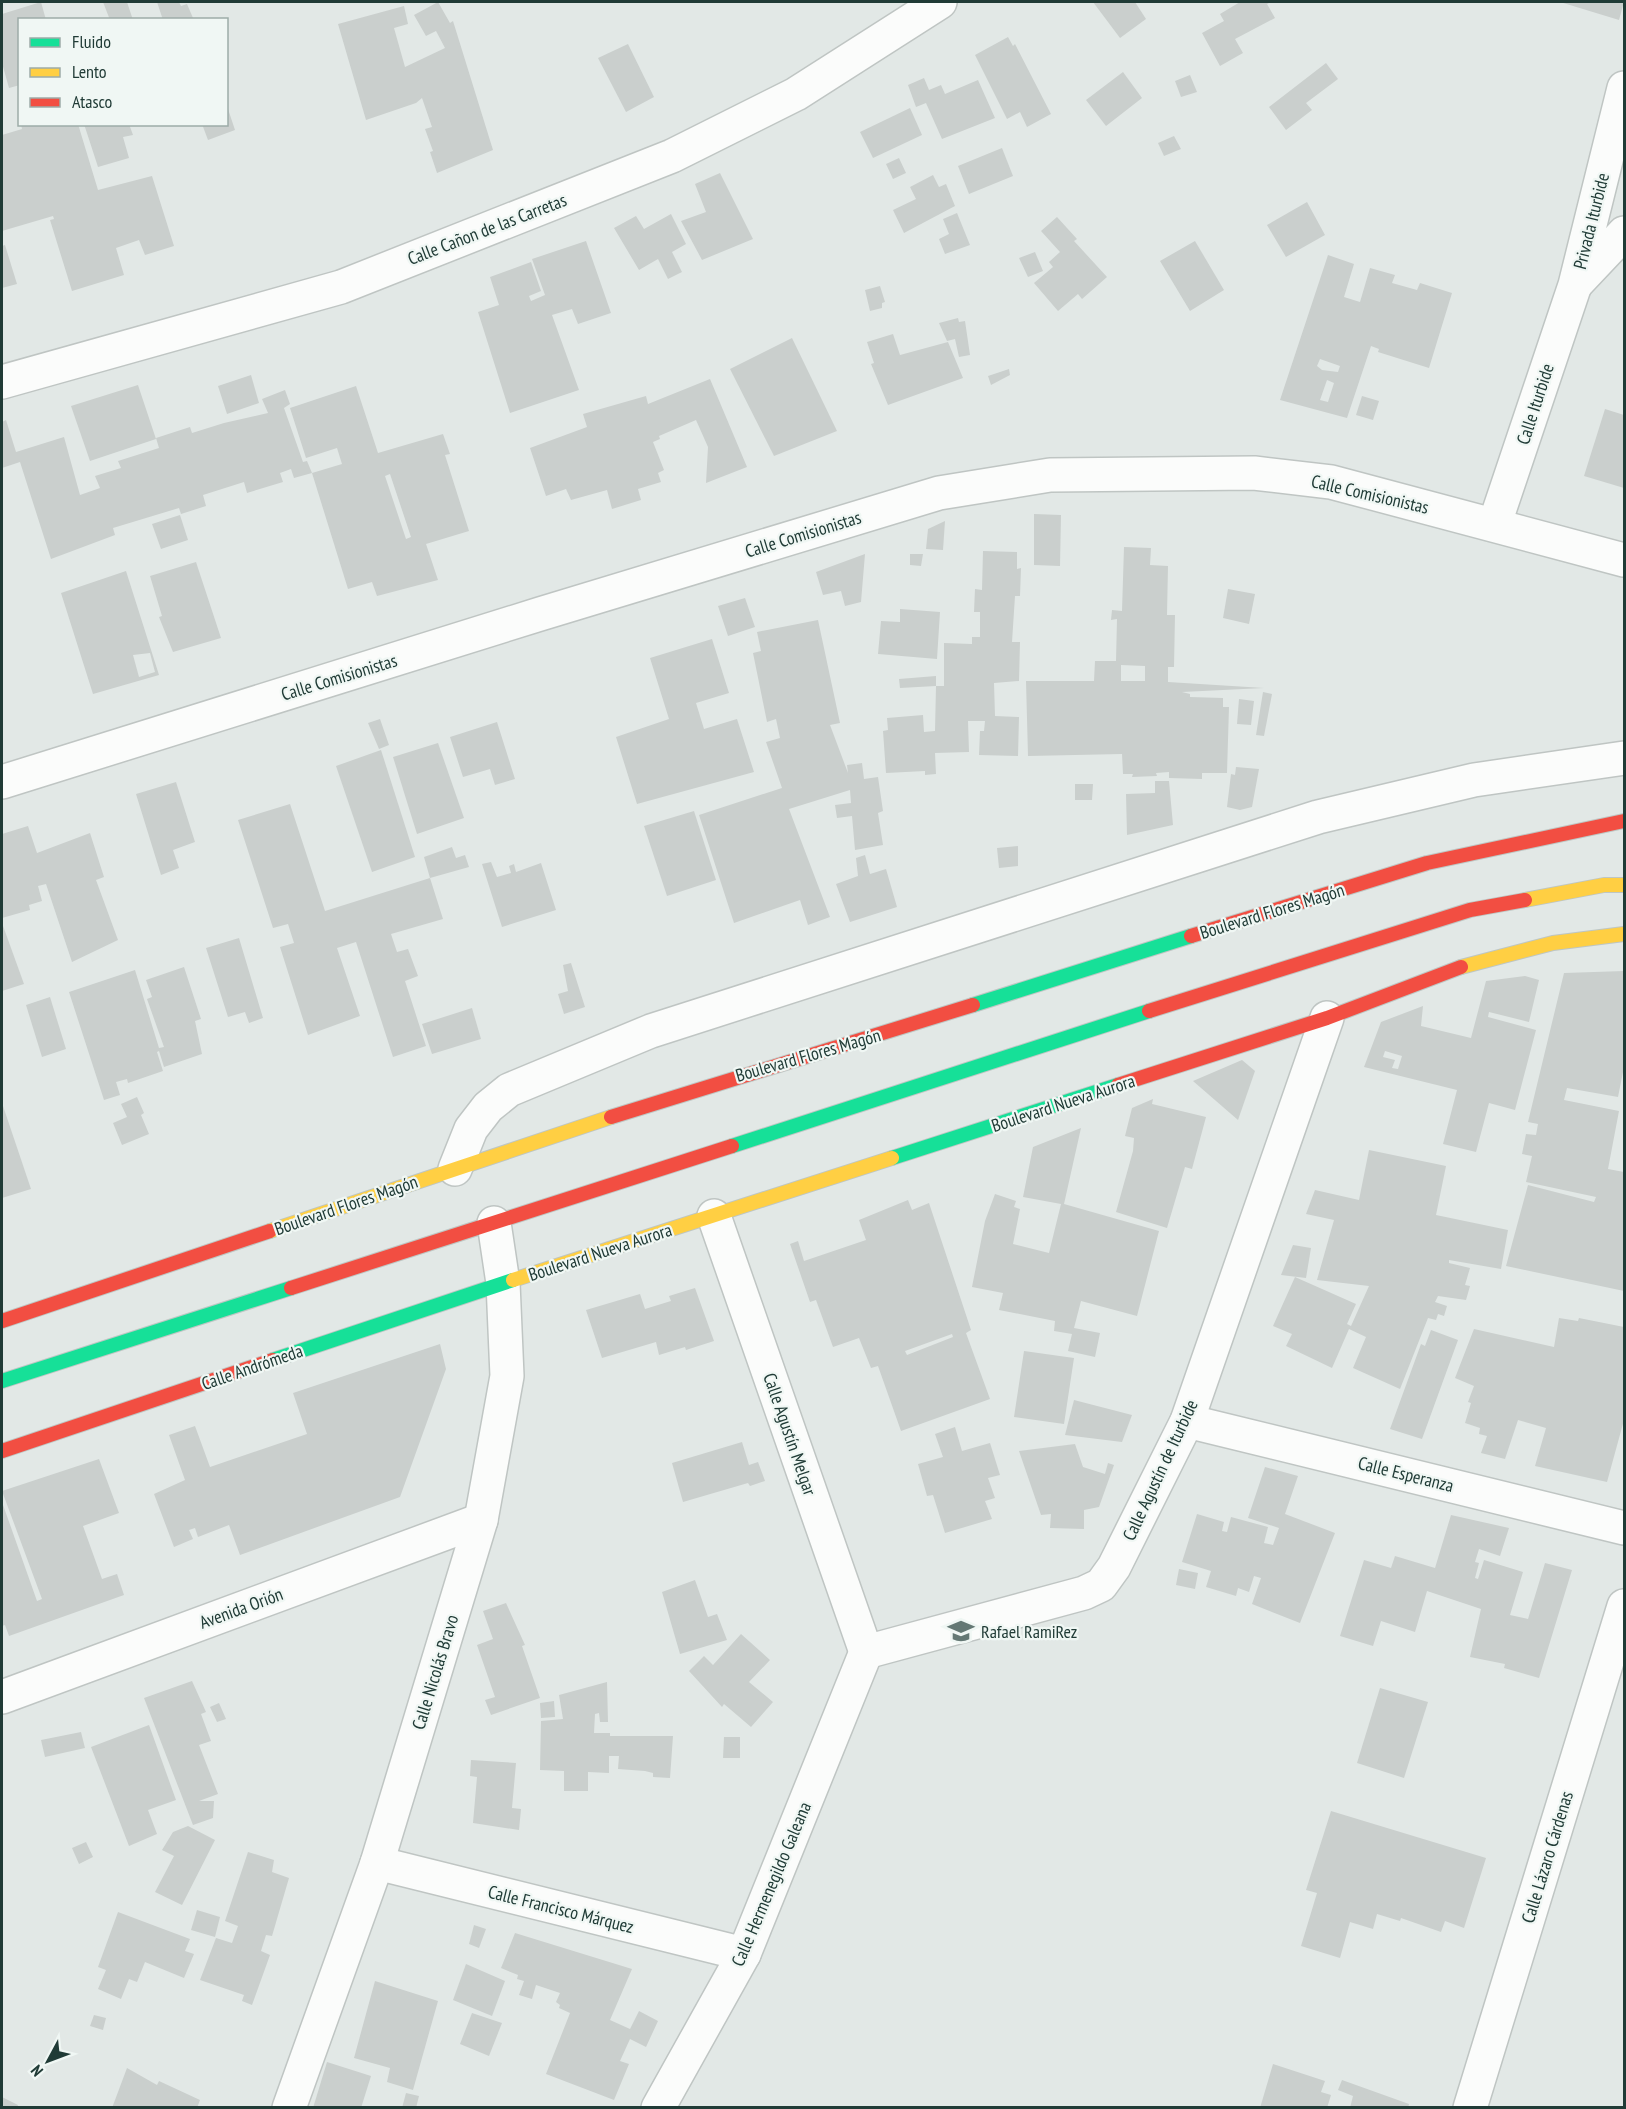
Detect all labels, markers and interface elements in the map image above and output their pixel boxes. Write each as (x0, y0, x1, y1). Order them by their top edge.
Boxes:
legend (18, 18, 228, 126)
text: Fluido (72, 30, 111, 53)
text: Lento (72, 60, 107, 83)
text: Atasco (72, 90, 113, 113)
street label: Privada Iturbide (1568, 171, 1614, 271)
street label: Calle Cañon de las Carretas (404, 188, 570, 270)
street label: Calle Iturbide (1511, 361, 1559, 447)
street label: Calle Comisionistas (1309, 469, 1431, 519)
street label: Calle Comisionistas (742, 505, 864, 563)
street label: Calle Comisionistas (278, 648, 400, 706)
street label: Boulevard Flores Magón (1197, 878, 1347, 944)
street label: Boulevard Flores Magón (733, 1023, 883, 1087)
street label: Boulevard Nueva Aurora (988, 1069, 1138, 1137)
street label: Boulevard Flores Magón (271, 1170, 421, 1240)
street label: Boulevard Nueva Aurora (525, 1218, 675, 1286)
street label: Calle Andrómeda (198, 1339, 306, 1395)
street label: Calle Agustín Melgar (758, 1370, 822, 1498)
street label: Calle Agustín de Iturbide (1117, 1396, 1203, 1544)
street label: Calle Esperanza (1356, 1451, 1456, 1497)
street label: Avenida Orión (196, 1582, 286, 1634)
street label: Calle Nicolás Bravo (407, 1612, 463, 1732)
school or university icon: Rafael RamiRez (946, 1616, 976, 1646)
place label: Rafael RamiRez (981, 1620, 1077, 1643)
street label: Calle Lázaro Cárdenas (1516, 1788, 1578, 1926)
street label: Calle Hermenegildo Galeana (726, 1798, 816, 1970)
street label: Calle Francisco Márquez (486, 1880, 636, 1938)
north arrow (18, 2031, 78, 2091)
text: N (26, 2061, 47, 2081)

